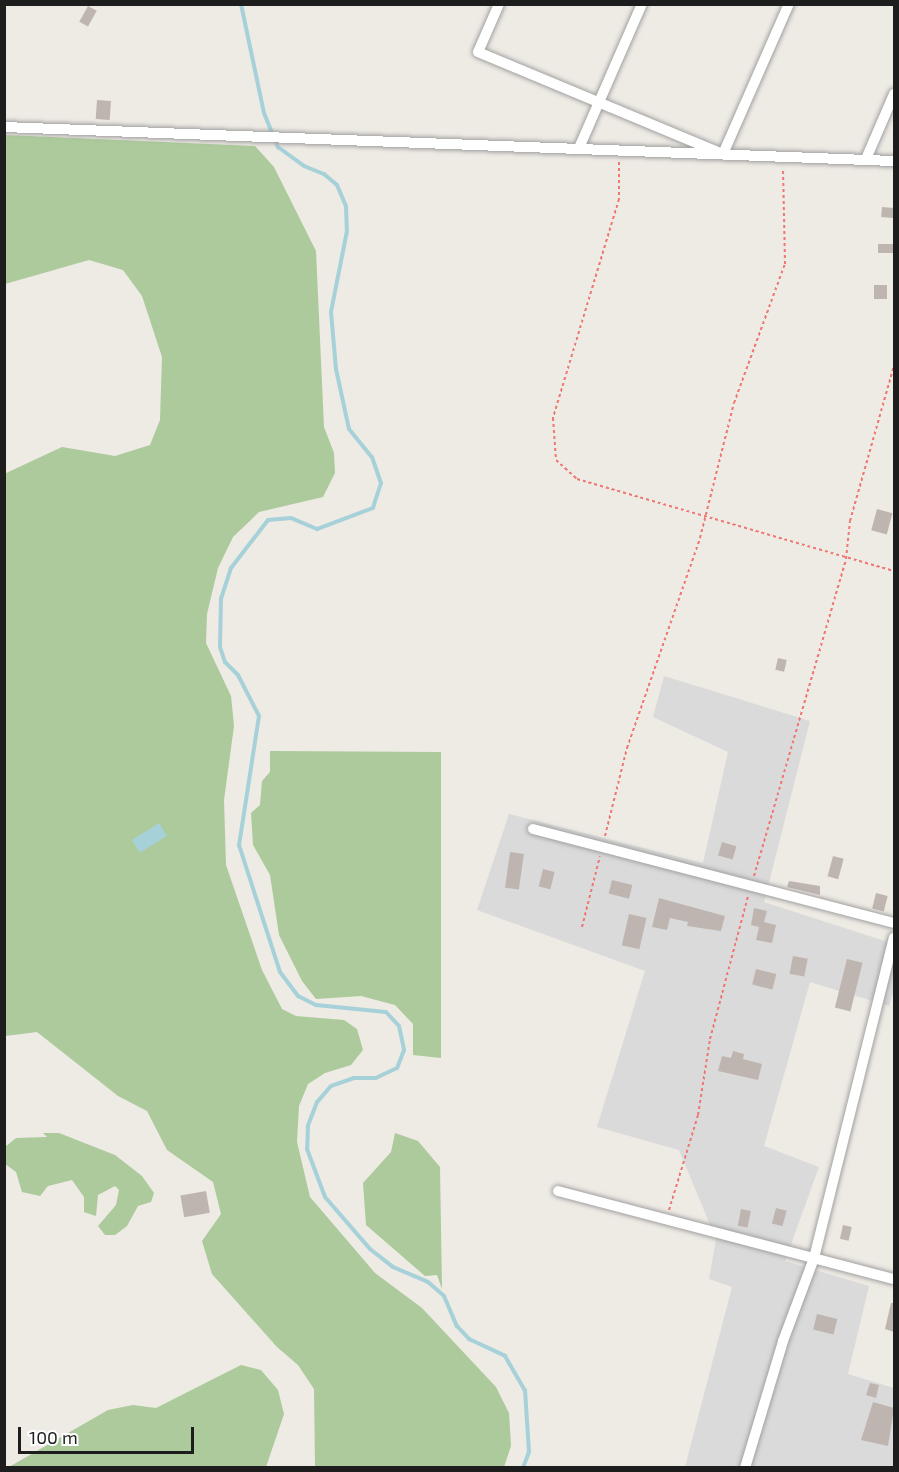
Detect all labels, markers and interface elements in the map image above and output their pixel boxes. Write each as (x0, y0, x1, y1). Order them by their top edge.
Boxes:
scale bar (21, 1415, 196, 1453)
text: 100 m (29, 1426, 78, 1448)

